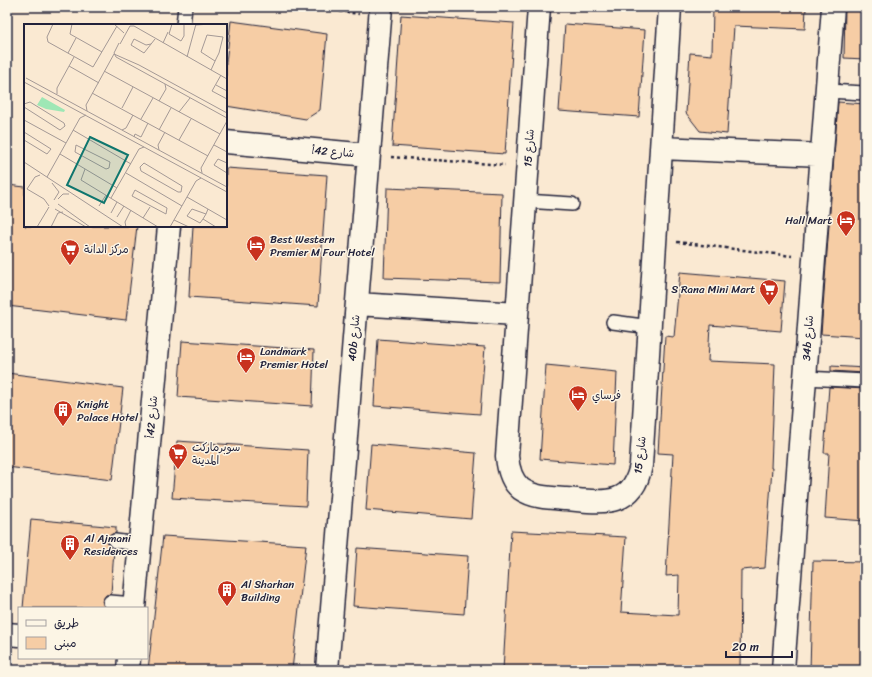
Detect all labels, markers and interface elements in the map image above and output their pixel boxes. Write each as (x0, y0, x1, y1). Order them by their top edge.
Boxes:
inset map (24, 24, 227, 227)
street label: شارع 15 (518, 128, 540, 168)
street label: شارع 42أ (311, 141, 355, 163)
hotel icon: Hall Mart (835, 209, 857, 237)
place label: Hall Mart (785, 211, 832, 230)
place label: Best Western Premier M Four Hotel (270, 230, 375, 262)
hotel icon: Best Western Premier M Four Hotel (245, 234, 267, 262)
supermarket icon: مركز الدانة (59, 238, 81, 266)
place label: مركز الدانة (84, 240, 129, 259)
supermarket icon: S Rana Mini Mart (758, 278, 780, 306)
place label: S Rana Mini Mart (671, 280, 755, 299)
street label: 40b شارع (343, 314, 365, 362)
street label: 34b شارع (797, 315, 819, 361)
place label: Landmark Premier Hotel (260, 342, 329, 374)
hotel icon: Landmark Premier Hotel (235, 346, 257, 374)
hotel icon: فرساي (567, 384, 589, 412)
place label: فرساي (592, 386, 621, 405)
place label: Knight Palace Hotel (77, 395, 139, 427)
street label: شارع 42أ (141, 395, 163, 439)
building icon: Knight Palace Hotel (52, 399, 74, 427)
street label: شارع 15 (628, 435, 652, 475)
place label: سوبرماركت المدينة (192, 438, 240, 470)
supermarket icon: سوبرماركت المدينة (167, 442, 189, 470)
place label: Al Ajmani Residences (83, 529, 139, 561)
building icon: Al Ajmani Residences (59, 533, 81, 561)
place label: Al Sharhan Building (240, 575, 294, 607)
building icon: Al Sharhan Building (216, 579, 238, 607)
legend (18, 607, 148, 659)
text: طريق (54, 612, 79, 634)
text: مبنى (54, 632, 77, 654)
scale bar (726, 633, 792, 659)
text: 20 m (732, 636, 759, 658)

